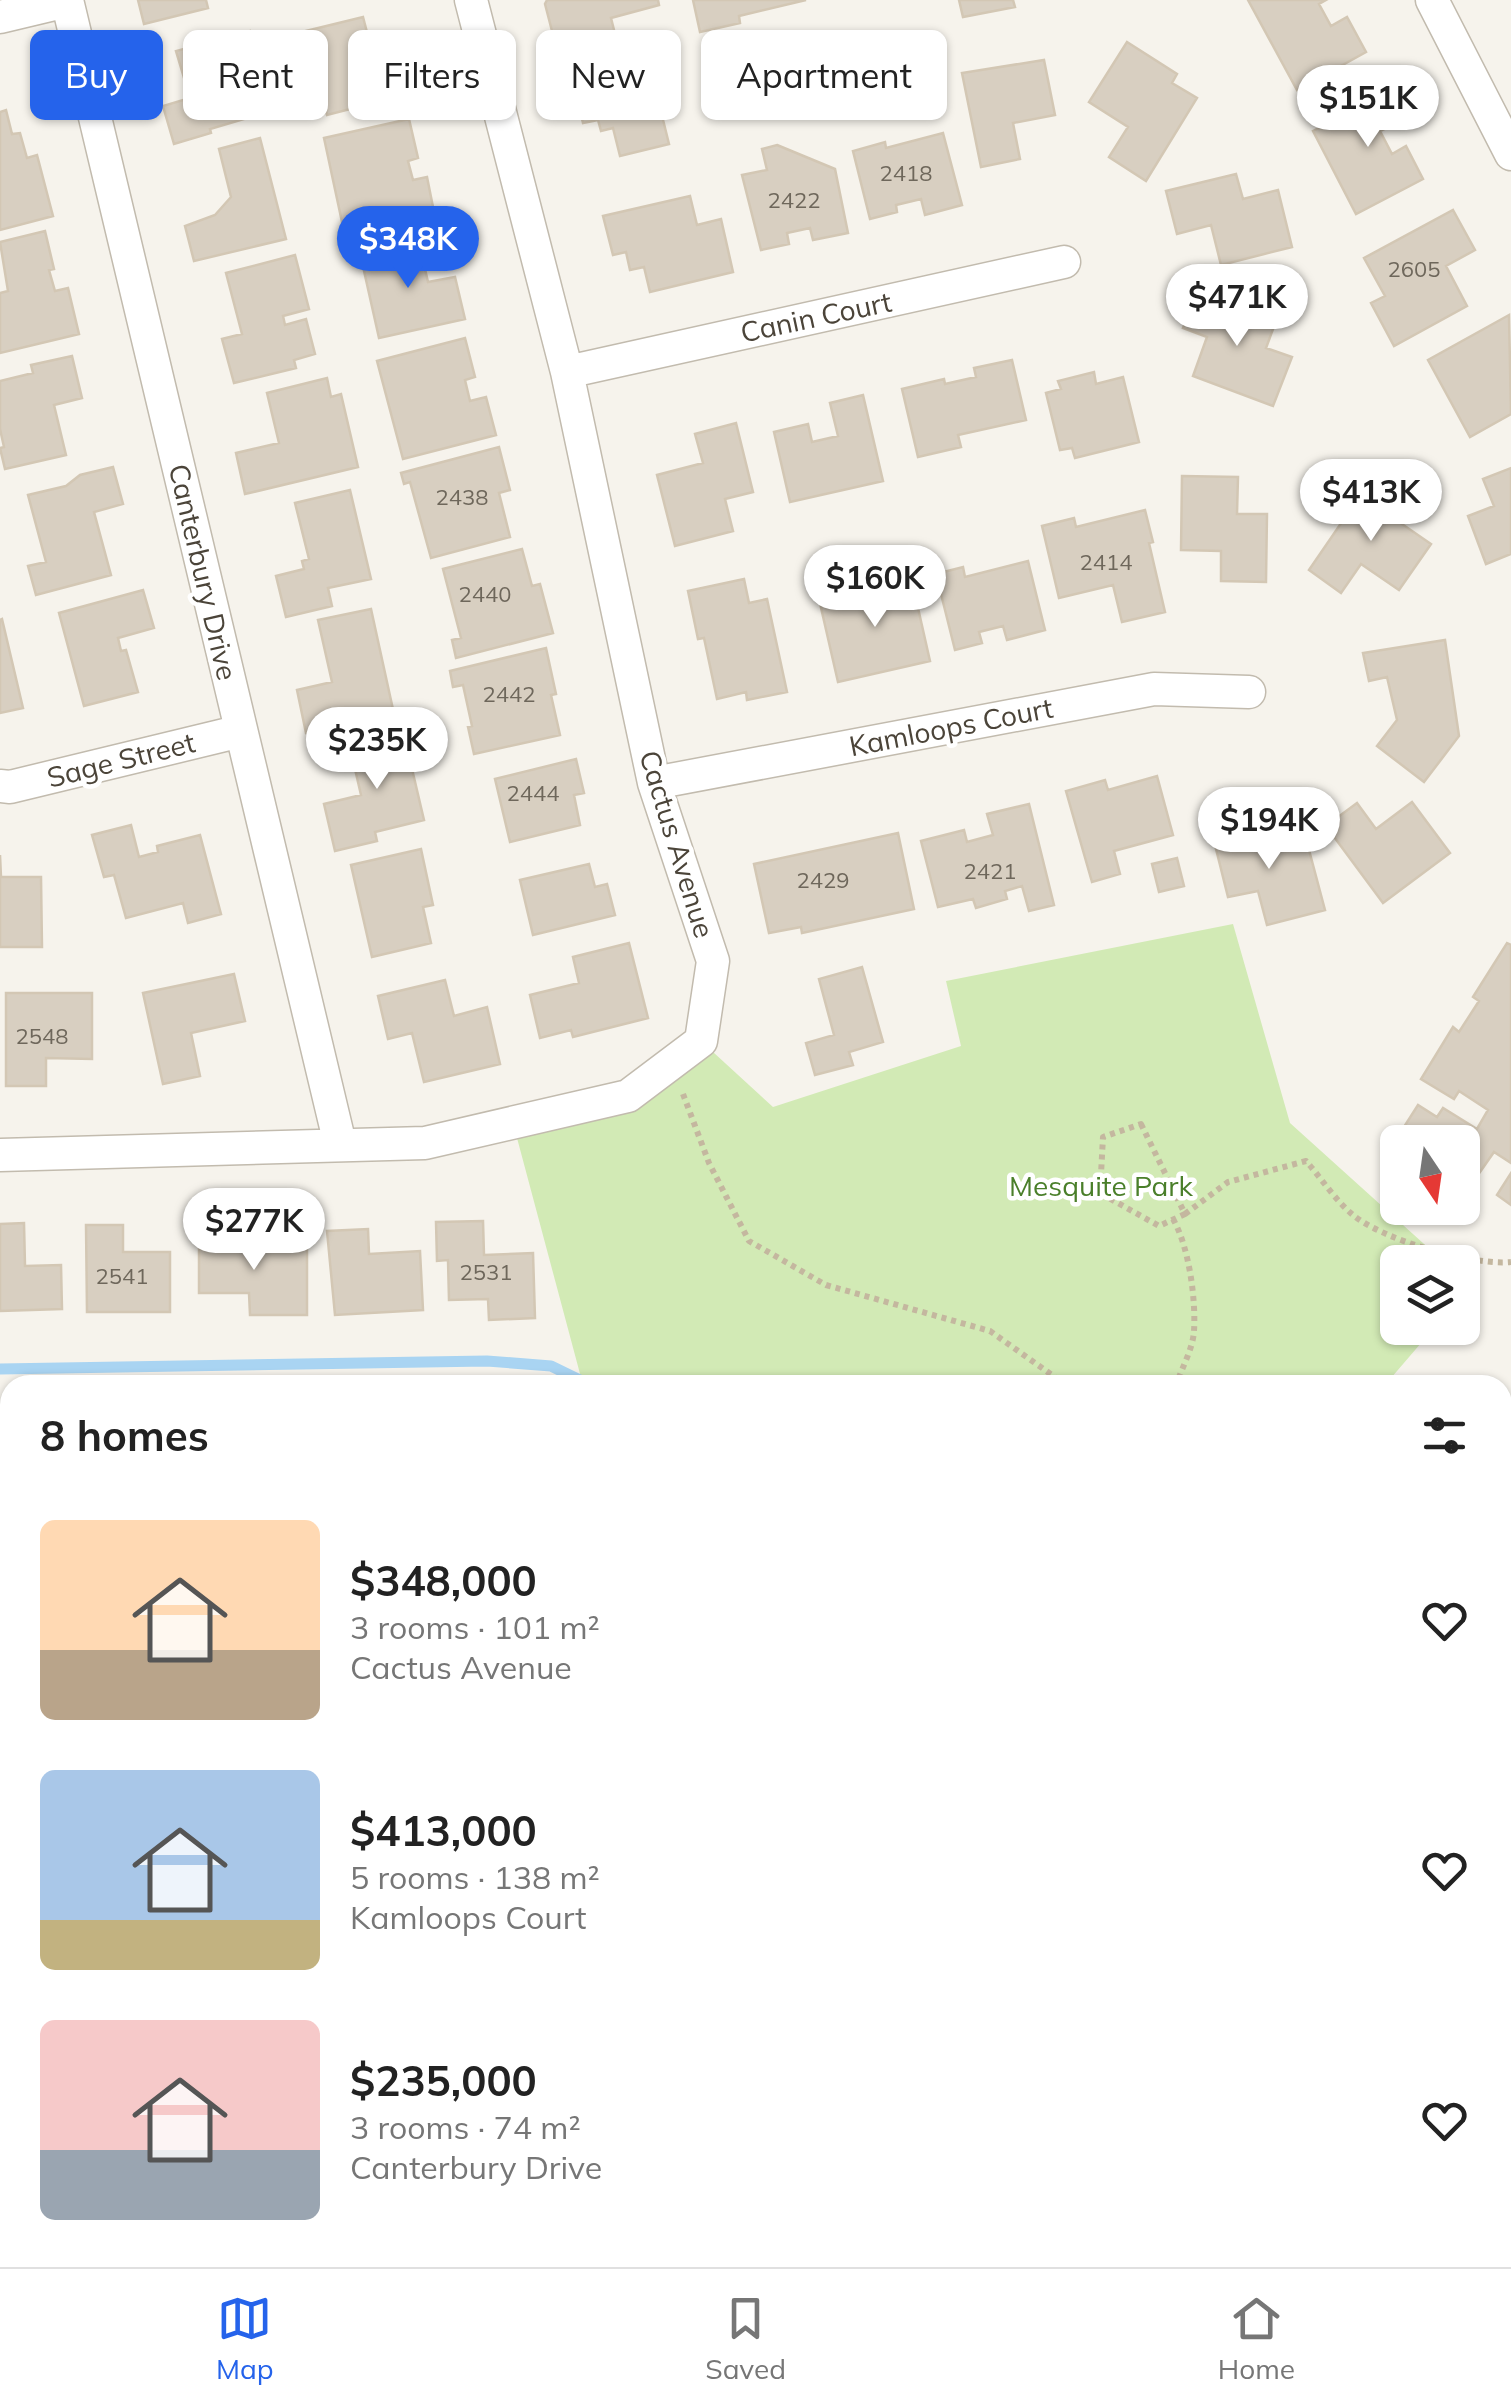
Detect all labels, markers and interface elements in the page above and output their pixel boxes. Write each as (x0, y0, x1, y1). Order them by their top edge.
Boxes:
chip: Buy (30, 30, 163, 120)
chip: Rent (183, 30, 328, 120)
chip: Filters (348, 30, 516, 120)
chip: New (536, 30, 681, 120)
chip: Apartment (701, 30, 947, 120)
pin: $151K (1298, 65, 1438, 150)
text: $151K (1319, 77, 1417, 117)
house number: 2418 (880, 159, 932, 187)
house number: 2422 (768, 186, 820, 214)
pin: $348K (338, 206, 478, 291)
text: $348K (359, 218, 457, 258)
house number: 2605 (1388, 255, 1440, 283)
pin: $471K (1167, 264, 1307, 349)
text: $471K (1188, 276, 1286, 316)
street label: Canin Court (737, 283, 895, 350)
pin: $413K (1301, 459, 1441, 544)
street label: Canterbury Drive (162, 460, 245, 683)
text: $413K (1322, 471, 1420, 511)
house number: 2438 (436, 483, 488, 511)
pin: $160K (805, 545, 945, 630)
house number: 2414 (1080, 548, 1132, 576)
text: $160K (826, 557, 924, 597)
house number: 2440 (459, 580, 511, 608)
house number: 2442 (483, 680, 535, 708)
street label: Kamloops Court (846, 690, 1056, 763)
pin: $235K (307, 707, 447, 792)
text: $235K (328, 719, 426, 759)
street label: Sage Street (43, 724, 199, 795)
street label: Cactus Avenue (632, 746, 723, 942)
house number: 2444 (507, 779, 559, 807)
pin: $194K (1199, 787, 1339, 872)
text: $194K (1220, 799, 1318, 839)
house number: 2421 (964, 857, 1016, 885)
house number: 2429 (797, 866, 849, 894)
house number: 2548 (16, 1022, 68, 1050)
north arrow (1380, 1125, 1480, 1225)
map controls (1380, 1125, 1480, 1345)
park label: Mesquite Park (1009, 1168, 1194, 1203)
pin: $277K (184, 1188, 324, 1273)
text: $277K (205, 1200, 303, 1240)
button: layers (1380, 1245, 1480, 1345)
house number: 2531 (460, 1258, 512, 1286)
house number: 2541 (96, 1262, 148, 1290)
icon: filters (1417, 1408, 1472, 1463)
text: 8 homes (40, 1409, 209, 1462)
text: $348,000 (350, 1554, 537, 1607)
icon: home (120, 1560, 240, 1680)
icon: heart (1417, 1593, 1472, 1648)
text: 3 rooms · 101 m² (350, 1607, 600, 1647)
text: Cactus Avenue (350, 1647, 572, 1687)
text: $413,000 (350, 1804, 537, 1857)
icon: home (120, 1810, 240, 1930)
icon: heart (1417, 1843, 1472, 1898)
text: 5 rooms · 138 m² (350, 1857, 600, 1897)
text: Kamloops Court (350, 1897, 586, 1937)
text: $235,000 (350, 2054, 537, 2107)
icon: home (120, 2060, 240, 2180)
icon: heart (1417, 2093, 1472, 2148)
text: 3 rooms · 74 m² (350, 2107, 581, 2147)
text: Canterbury Drive (350, 2147, 602, 2187)
tab: Map (216, 2291, 274, 2386)
tab: Saved (705, 2291, 786, 2386)
tab: Home (1218, 2291, 1295, 2386)

